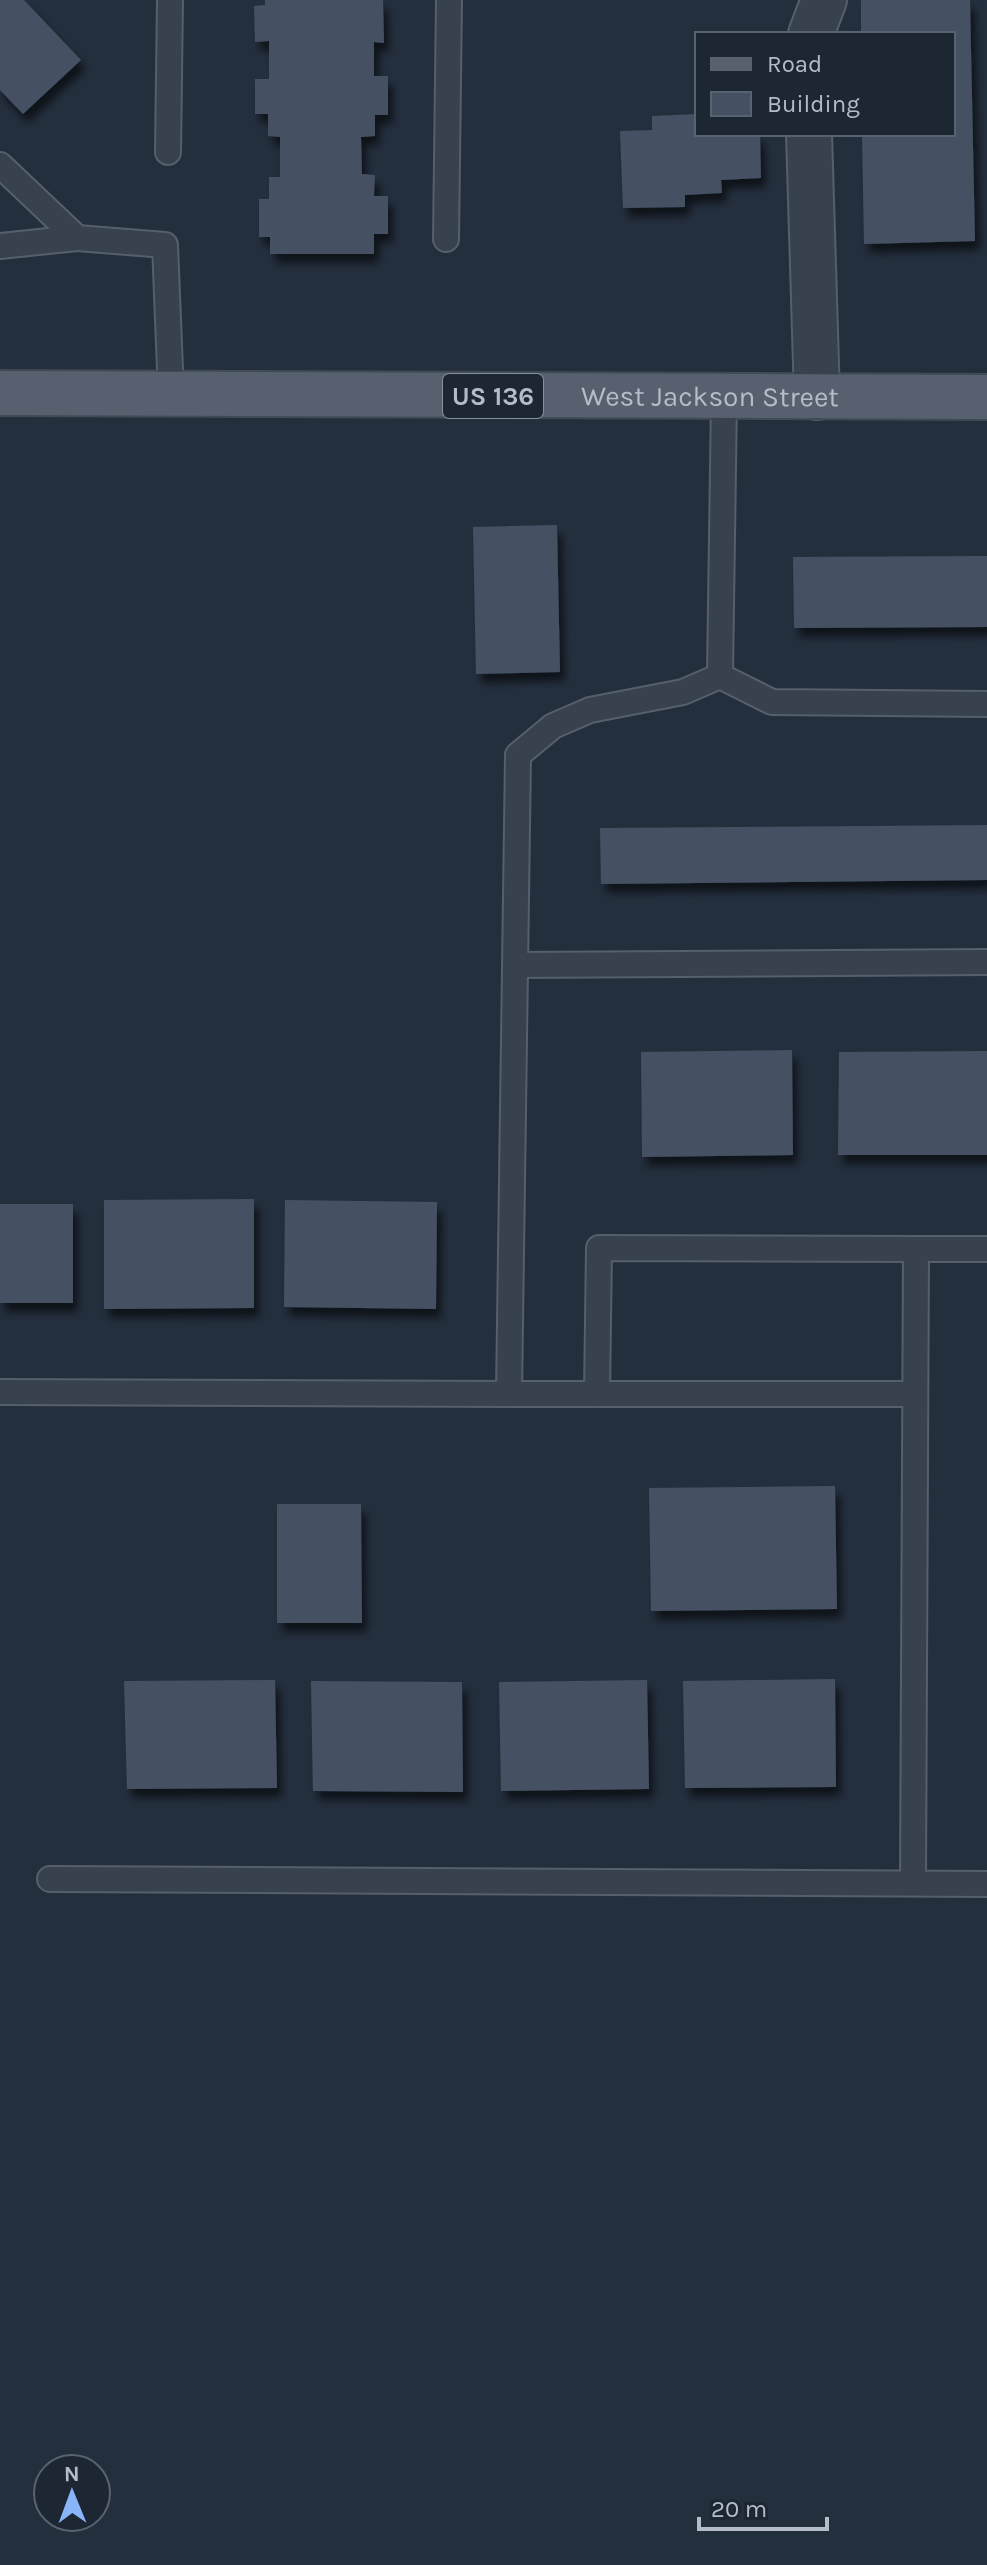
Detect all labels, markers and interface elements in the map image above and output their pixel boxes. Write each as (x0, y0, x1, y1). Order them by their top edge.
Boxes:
legend (695, 32, 955, 136)
text: Road (767, 50, 822, 78)
text: Building (767, 90, 860, 118)
road number: US 136 (443, 374, 543, 418)
street label: West Jackson Street (581, 379, 839, 413)
north arrow (32, 2453, 112, 2533)
text: N (64, 2461, 80, 2487)
scale bar (699, 2481, 827, 2531)
text: 20 m (711, 2495, 767, 2523)

